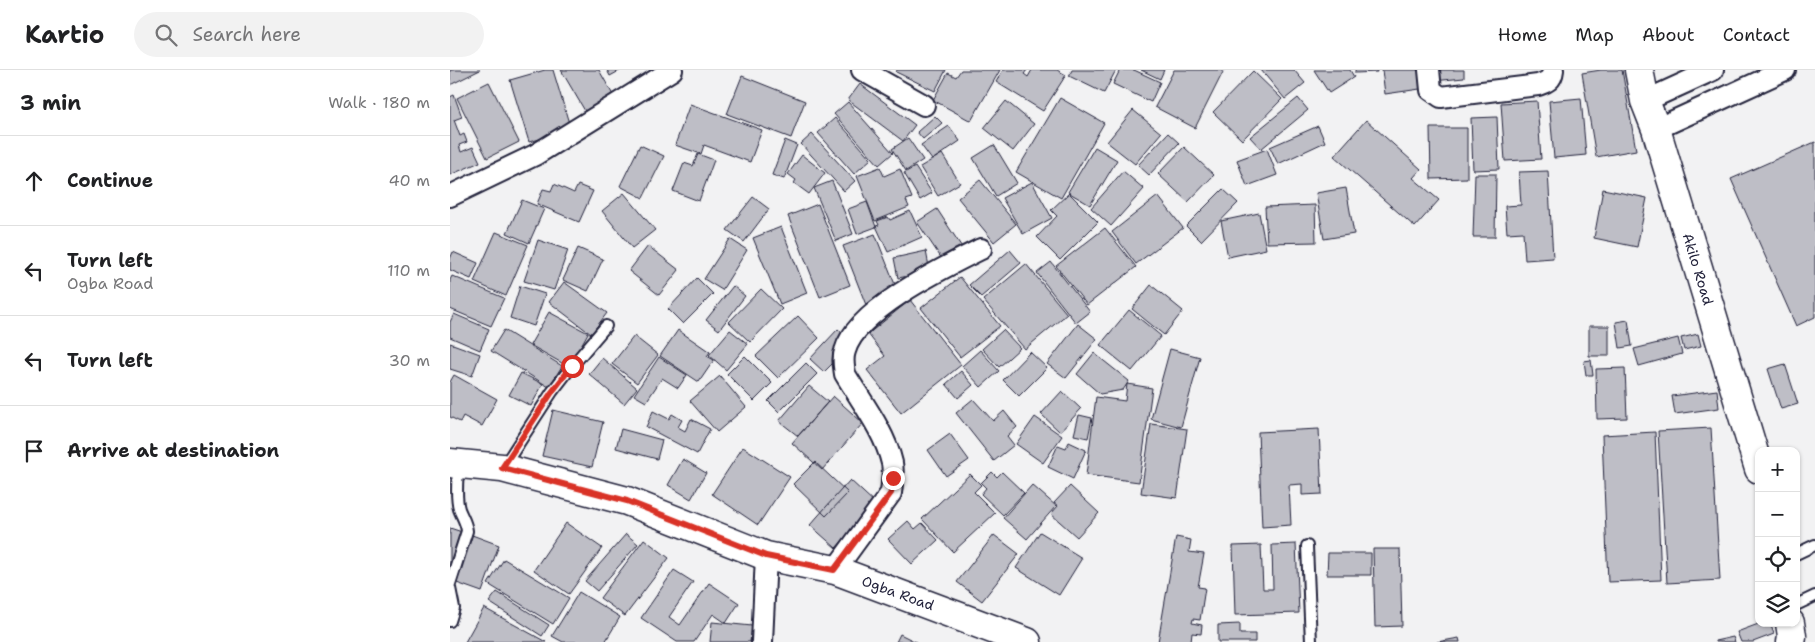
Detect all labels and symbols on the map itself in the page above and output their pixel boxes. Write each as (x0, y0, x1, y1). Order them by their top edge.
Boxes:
street label: Akilo Road (1679, 231, 1717, 307)
route start (561, 355, 584, 378)
route end (882, 467, 905, 490)
street label: Ogba Road (859, 572, 937, 614)

